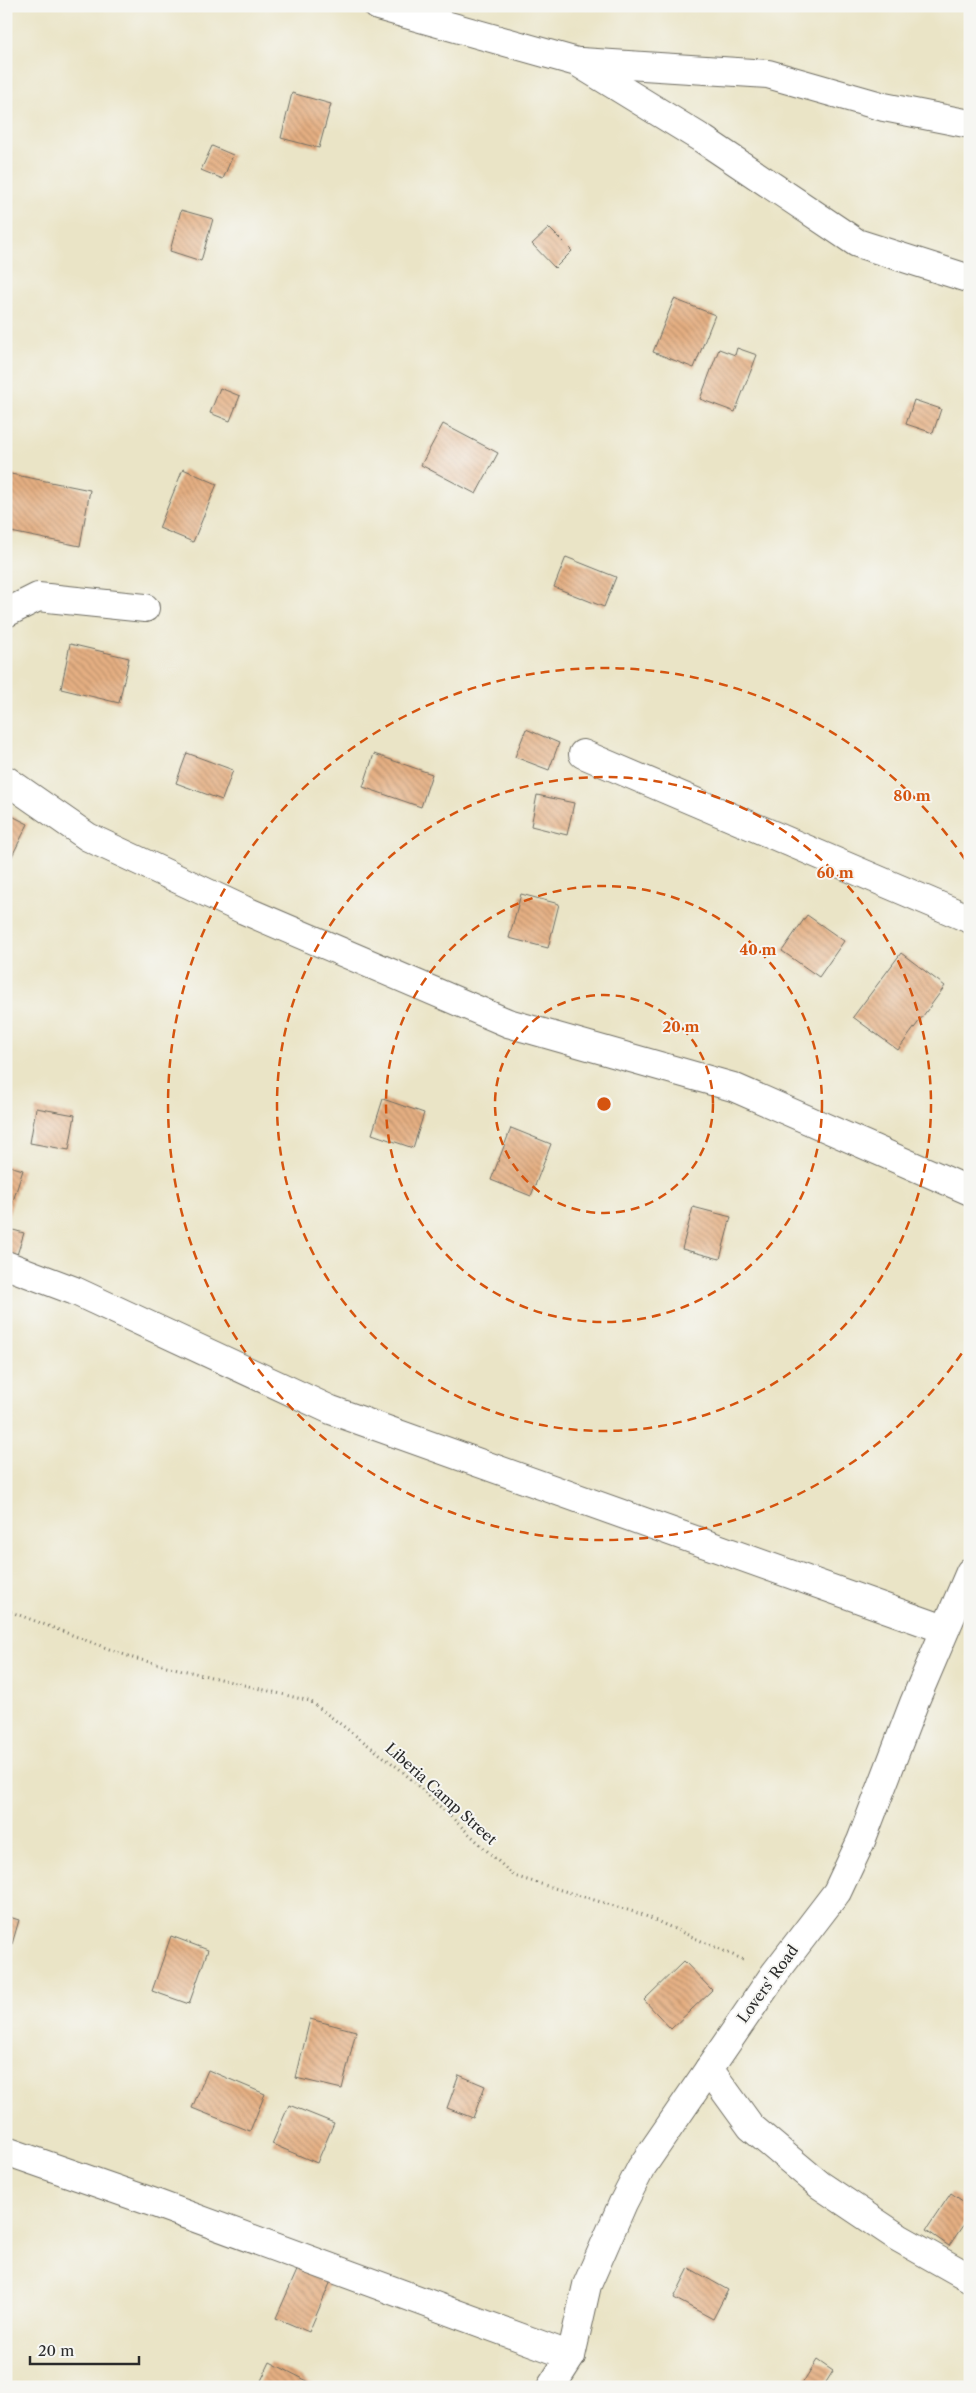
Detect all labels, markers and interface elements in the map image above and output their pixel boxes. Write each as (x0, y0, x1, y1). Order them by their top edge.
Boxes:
text: 80 m (893, 786, 931, 805)
text: 60 m (816, 863, 854, 882)
text: 40 m (739, 940, 777, 959)
text: 20 m (662, 1017, 700, 1036)
centre of rings (595, 1095, 613, 1113)
street label: Liberia Camp Street (382, 1739, 502, 1849)
street label: Lovers' Road (733, 1941, 802, 2026)
scale bar (30, 2333, 139, 2365)
text: 20 m (38, 2341, 74, 2360)

